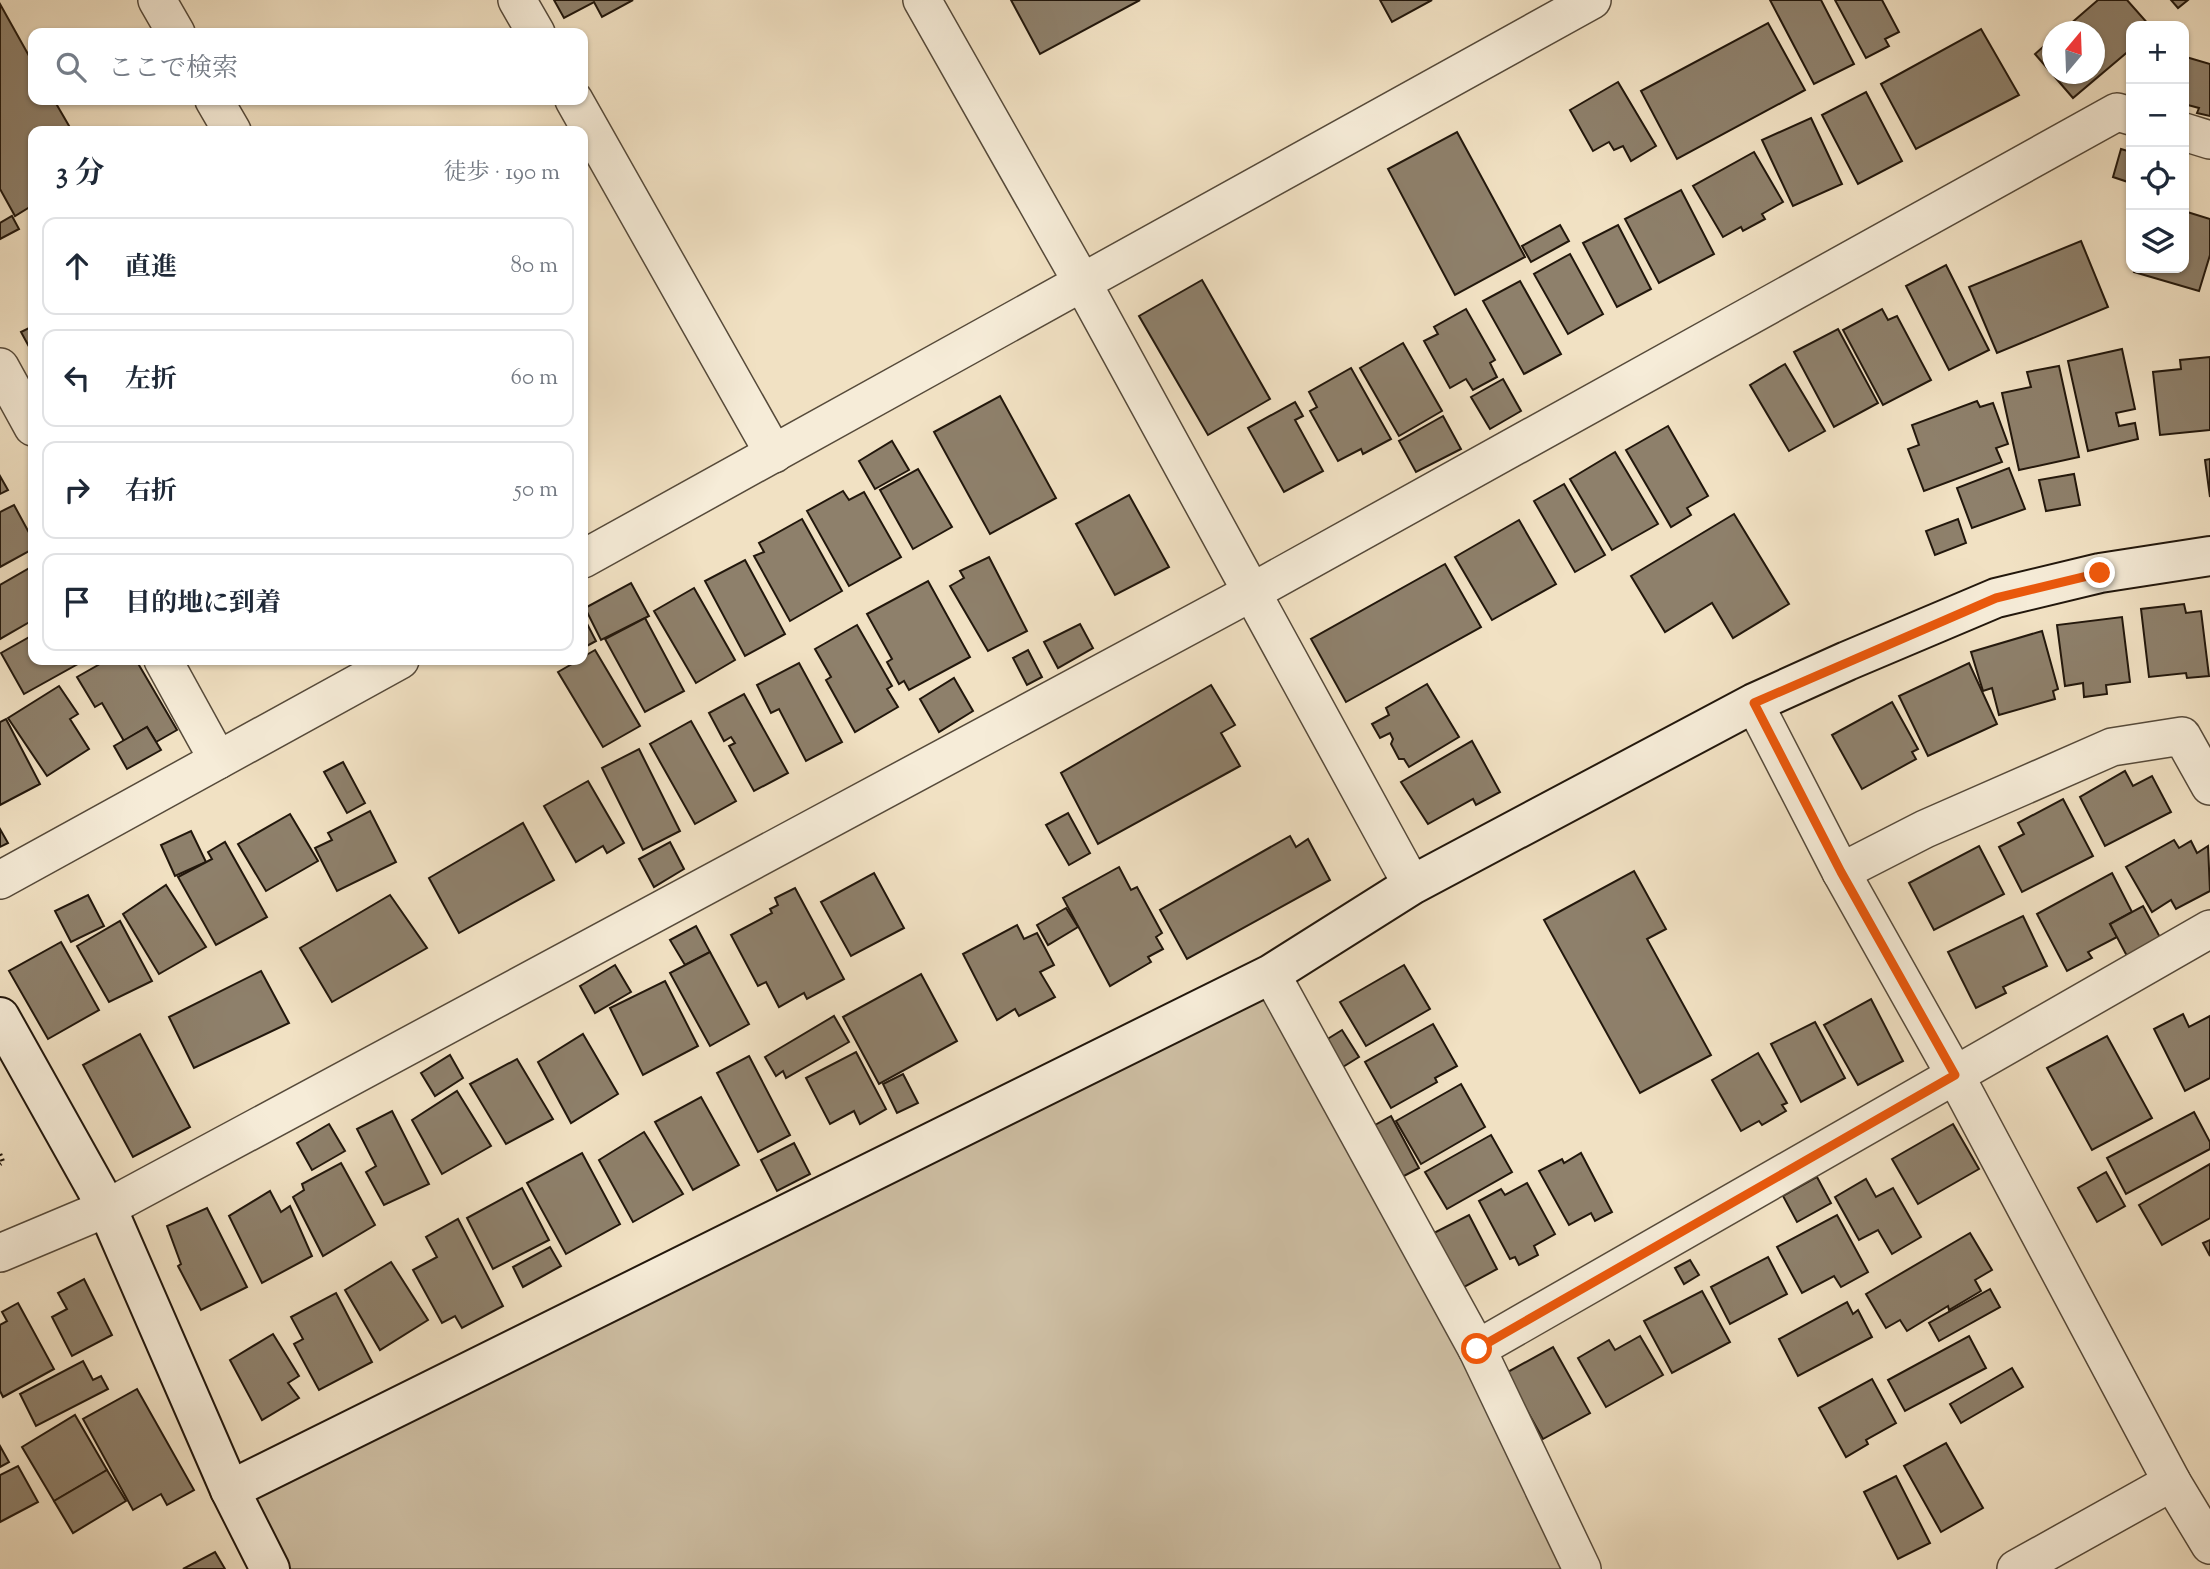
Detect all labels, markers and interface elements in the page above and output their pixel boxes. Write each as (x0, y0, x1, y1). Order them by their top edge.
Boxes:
north arrow (2042, 21, 2105, 84)
map controls (2126, 21, 2189, 273)
button: + (2126, 21, 2189, 84)
search box (28, 28, 588, 105)
icon: search (52, 48, 90, 86)
text: ここで検索 (108, 51, 238, 88)
button: − (2126, 84, 2189, 147)
button: locate (2126, 147, 2189, 210)
text: 3 分 (56, 153, 105, 196)
text: 徒歩 · 190 m (444, 157, 560, 190)
button: layers (2126, 210, 2189, 273)
icon: ahead (58, 247, 96, 285)
text: 直進 (125, 250, 177, 287)
text: 80 m (510, 250, 558, 283)
icon: left (58, 359, 96, 397)
text: 左折 (125, 362, 177, 399)
text: 60 m (510, 362, 558, 395)
icon: right (58, 471, 96, 509)
text: 右折 (125, 474, 177, 511)
text: 50 m (514, 474, 558, 507)
route end (2084, 557, 2115, 588)
icon: arrive (58, 583, 96, 621)
text: 目的地に到着 (125, 586, 281, 623)
route start (1461, 1333, 1492, 1364)

